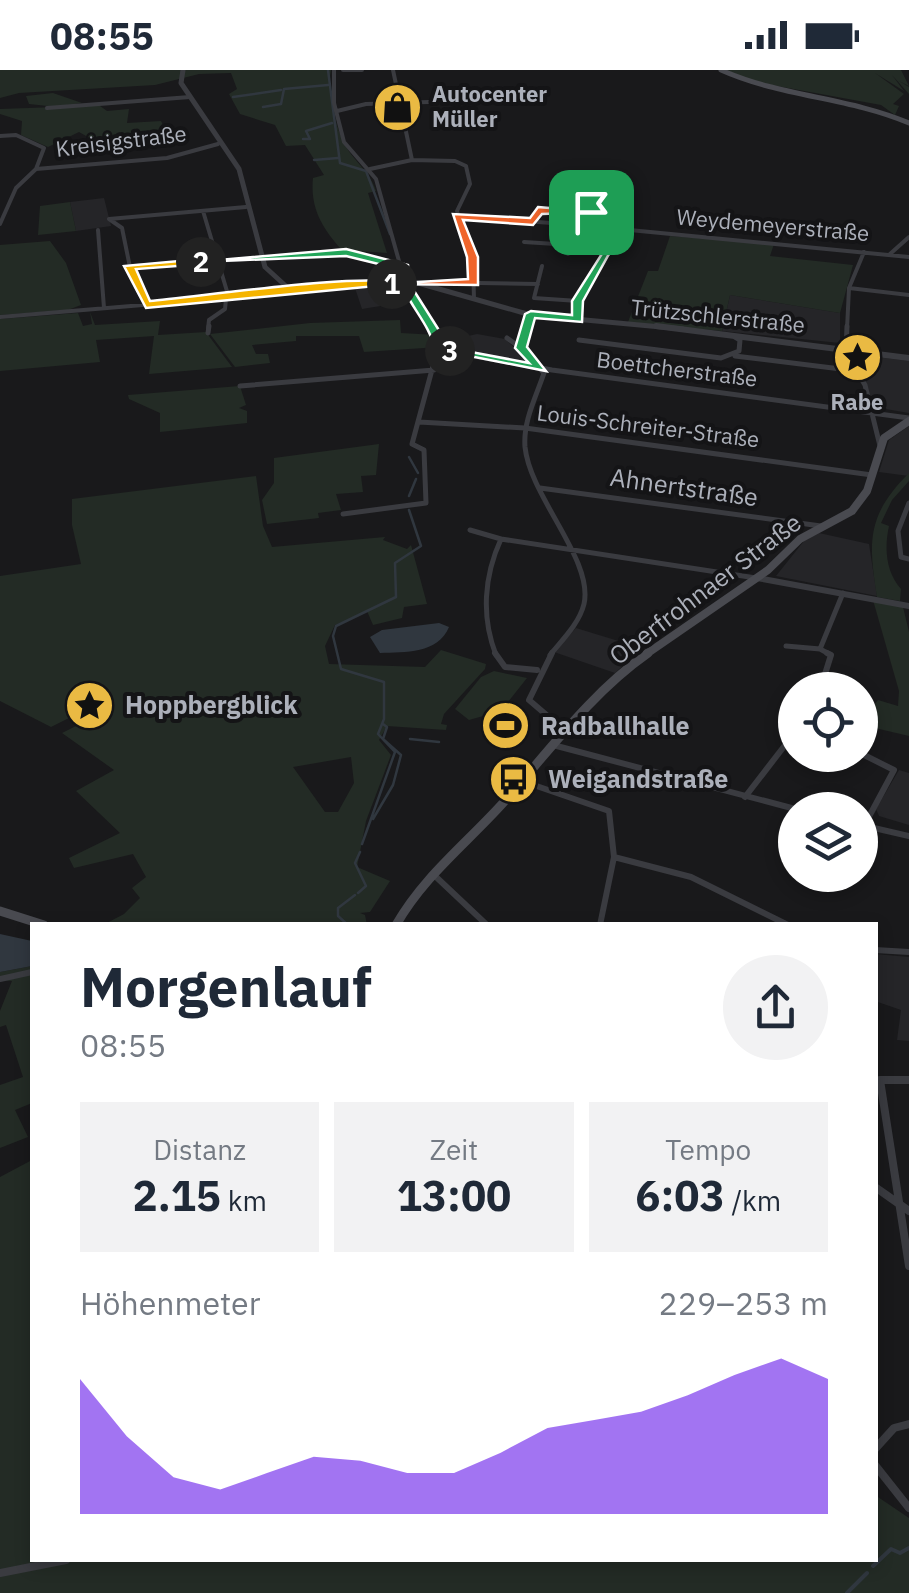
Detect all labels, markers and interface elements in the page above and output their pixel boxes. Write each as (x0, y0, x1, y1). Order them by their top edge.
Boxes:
text: 08:55 (50, 11, 154, 60)
place label: Autocenter Müller (432, 79, 547, 133)
shop icon: Autocenter Müller (371, 81, 423, 133)
street label: Kreisigstraße (54, 118, 188, 163)
pin (549, 170, 634, 255)
icon: arrive (564, 185, 619, 240)
street label: Weydemeyerstraße (675, 202, 871, 247)
pin: 2 (176, 237, 226, 287)
text: 2 (193, 243, 209, 280)
pin: 1 (367, 259, 417, 309)
text: 1 (384, 265, 400, 302)
street label: Trützschlerstraße (630, 292, 806, 339)
pin: 3 (425, 326, 475, 376)
text: 3 (442, 332, 458, 369)
place icon: Rabe (831, 332, 883, 384)
street label: Boettcherstraße (595, 344, 759, 393)
place label: Rabe (831, 387, 883, 416)
street label: Louis-Schreiter-Straße (535, 397, 761, 454)
street label: Ahnertstraße (608, 460, 760, 513)
street label: Oberfrohnaer Straße (602, 506, 807, 672)
map controls (778, 672, 878, 892)
button: locate (778, 672, 878, 772)
place icon: Hoppbergblick (64, 679, 116, 731)
place label: Hoppbergblick (125, 688, 298, 721)
sports icon: Radballhalle (480, 700, 532, 752)
place label: Radballhalle (541, 709, 690, 742)
bus stop icon: Weigandstraße (487, 753, 539, 805)
place label: Weigandstraße (548, 762, 728, 795)
button: layers (778, 792, 878, 892)
text: Morgenlauf (80, 951, 372, 1022)
button: share (723, 955, 828, 1060)
text: 08:55 (80, 1024, 166, 1066)
text: Distanz (153, 1131, 246, 1168)
text: Zeit (430, 1131, 478, 1168)
text: Tempo (665, 1131, 751, 1168)
text: 2.15 (132, 1168, 221, 1223)
text: 13:00 (397, 1168, 511, 1223)
text: 6:03 (635, 1168, 725, 1223)
text: km (221, 1182, 267, 1219)
text: /km (725, 1182, 781, 1219)
text: Höhenmeter (80, 1282, 260, 1324)
text: 229–253 m (658, 1282, 828, 1324)

